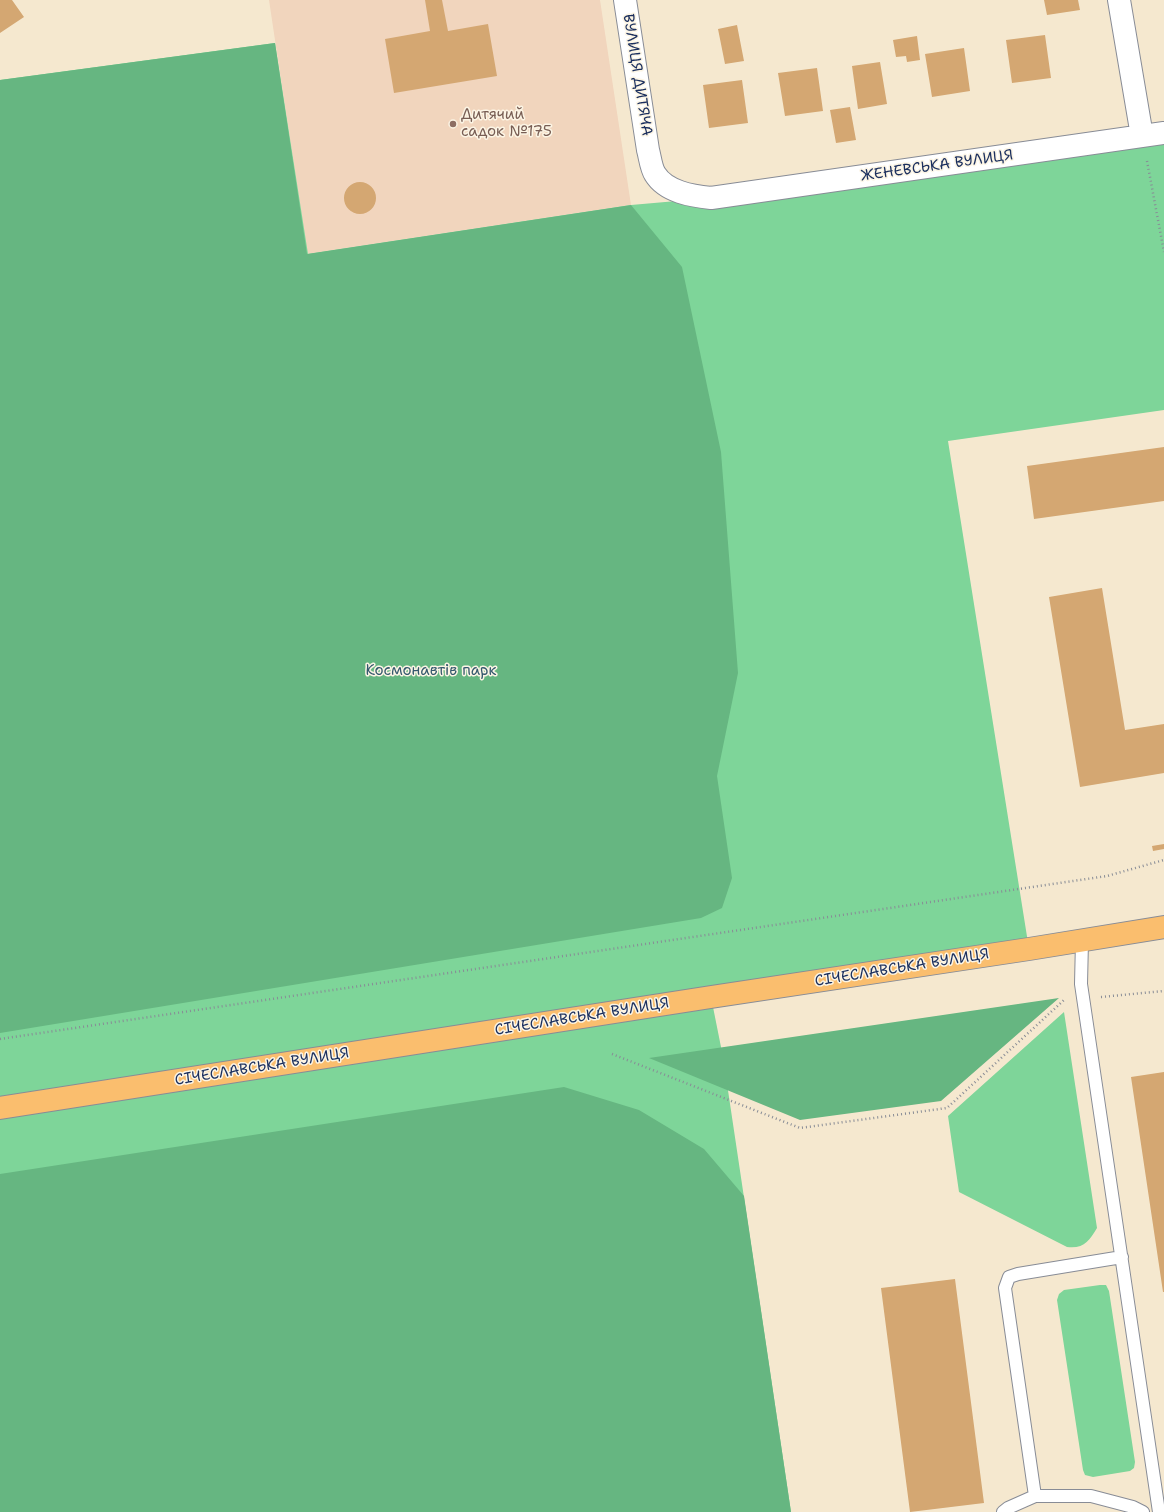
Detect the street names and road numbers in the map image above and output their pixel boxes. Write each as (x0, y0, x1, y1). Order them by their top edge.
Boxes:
street label: ВУЛИЦЯ ДИТЯЧА (618, 13, 656, 137)
street label: ЖЕНЕВСЬКА ВУЛИЦЯ (860, 146, 1014, 186)
street label: СІЧЕСЛАВСЬКА ВУЛИЦЯ (814, 945, 990, 991)
street label: СІЧЕСЛАВСЬКА ВУЛИЦЯ (494, 994, 670, 1040)
street label: СІЧЕСЛАВСЬКА ВУЛИЦЯ (174, 1044, 350, 1090)

